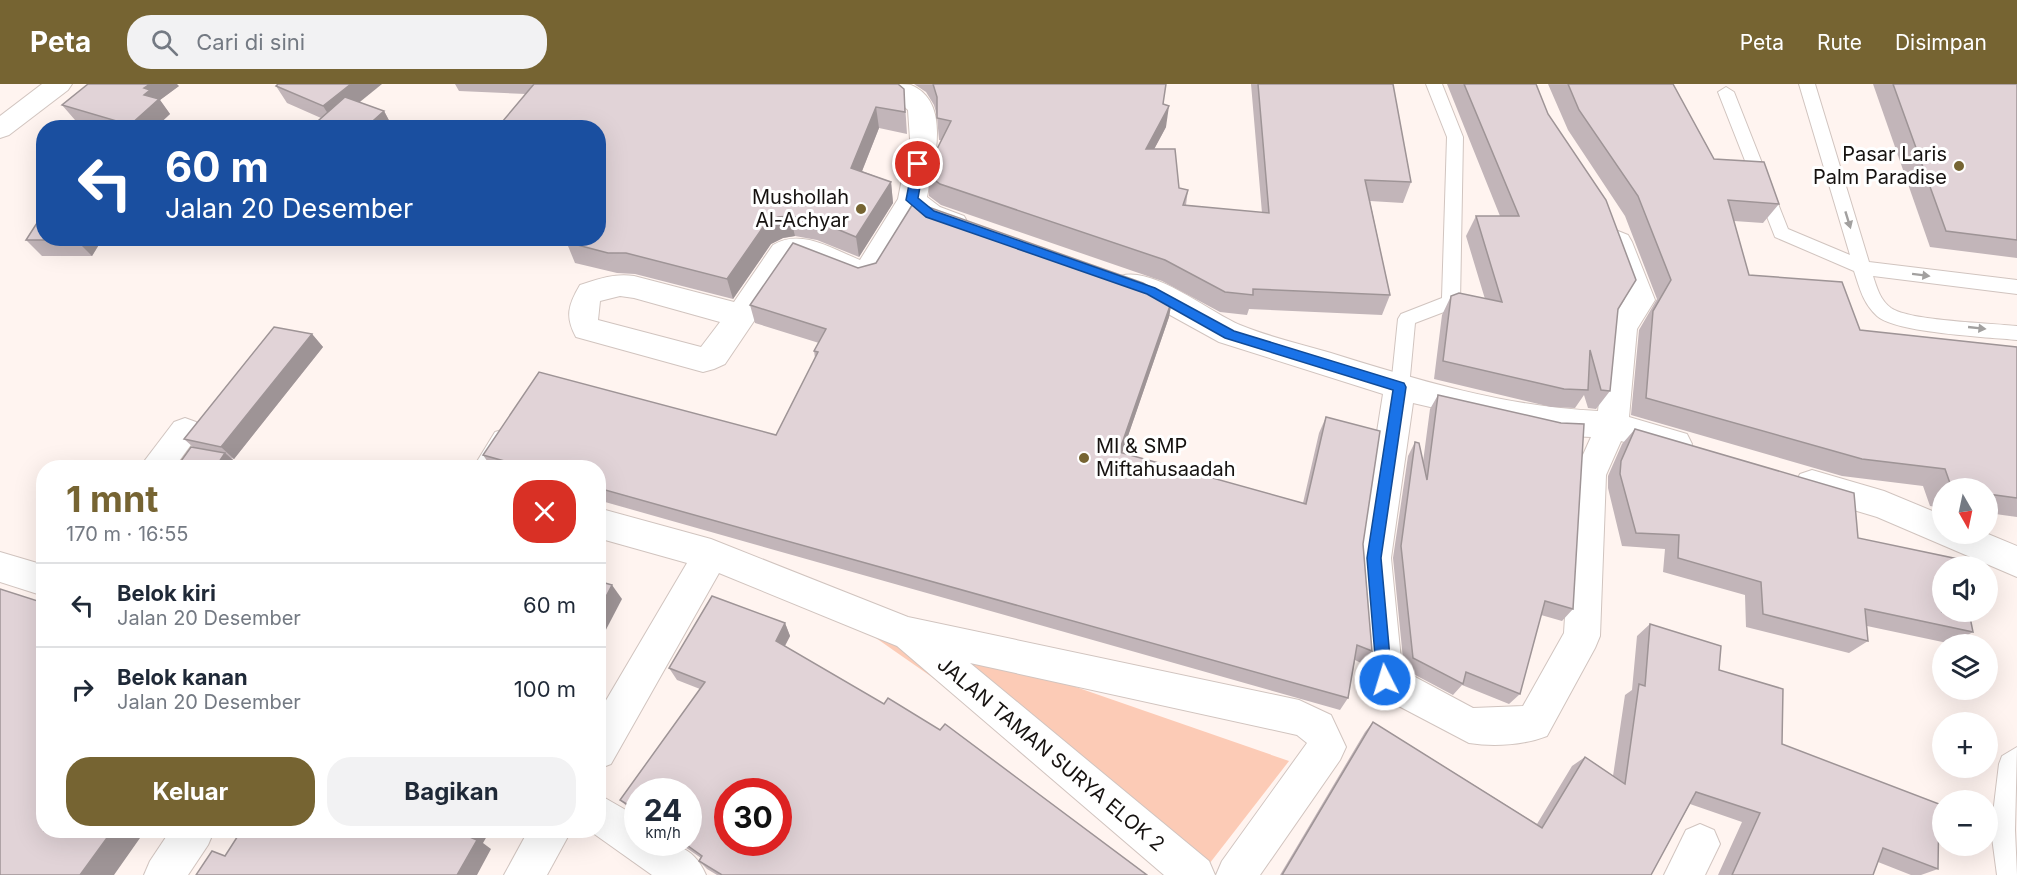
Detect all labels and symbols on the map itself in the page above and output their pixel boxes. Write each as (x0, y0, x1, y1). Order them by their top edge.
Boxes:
pin (892, 138, 943, 189)
place label: Pasar Laris Palm Paradise (1813, 142, 1947, 189)
marker: Pasar Laris Palm Paradise (1952, 159, 1966, 173)
place label: Mushollah Al-Achyar (752, 185, 849, 232)
marker: Mushollah Al-Achyar (854, 202, 868, 216)
one-way arrow (1844, 211, 1853, 229)
one-way arrow (1911, 270, 1930, 280)
one-way arrow (1968, 324, 1987, 333)
place label: MI & SMP Miftahusaadah (1096, 434, 1235, 481)
marker: MI & SMP Miftahusaadah (1077, 451, 1091, 465)
north arrow (1932, 478, 1998, 544)
position arrow (1353, 648, 1417, 712)
street label: JALAN TAMAN SURYA ELOK 2 (933, 652, 1169, 856)
speed limit sign: 30 (714, 778, 792, 856)

